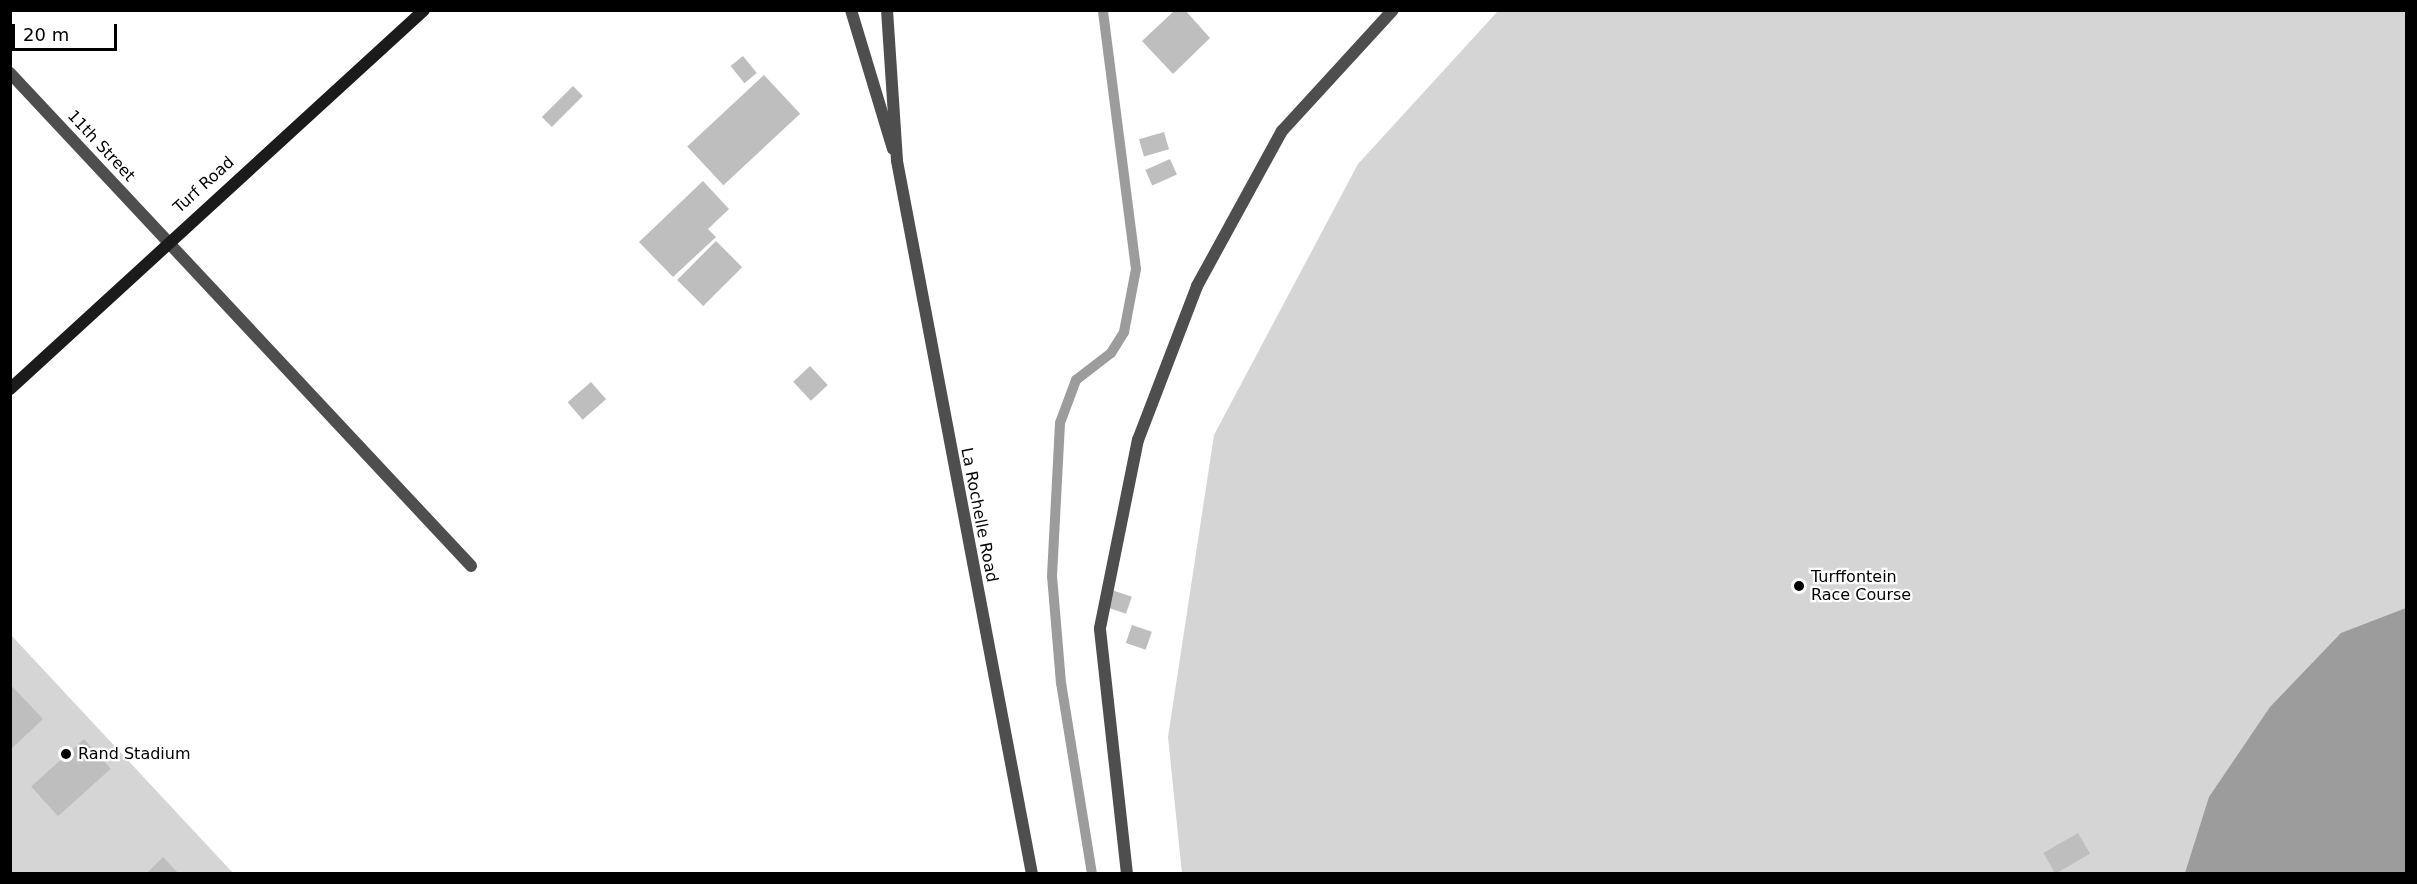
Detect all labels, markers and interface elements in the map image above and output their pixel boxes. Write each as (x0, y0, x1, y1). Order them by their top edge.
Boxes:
scale bar (15, 12, 120, 50)
text: 20 m (23, 24, 69, 45)
street label: 11th Street (63, 106, 139, 186)
street label: Turf Road (170, 153, 238, 217)
street label: La Rochelle Road (957, 446, 1001, 584)
place label: Turffontein Race Course (1811, 567, 1911, 605)
marker: Turffontein Race Course (1792, 579, 1806, 593)
place label: Rand Stadium (78, 744, 191, 764)
marker: Rand Stadium (59, 747, 73, 761)

